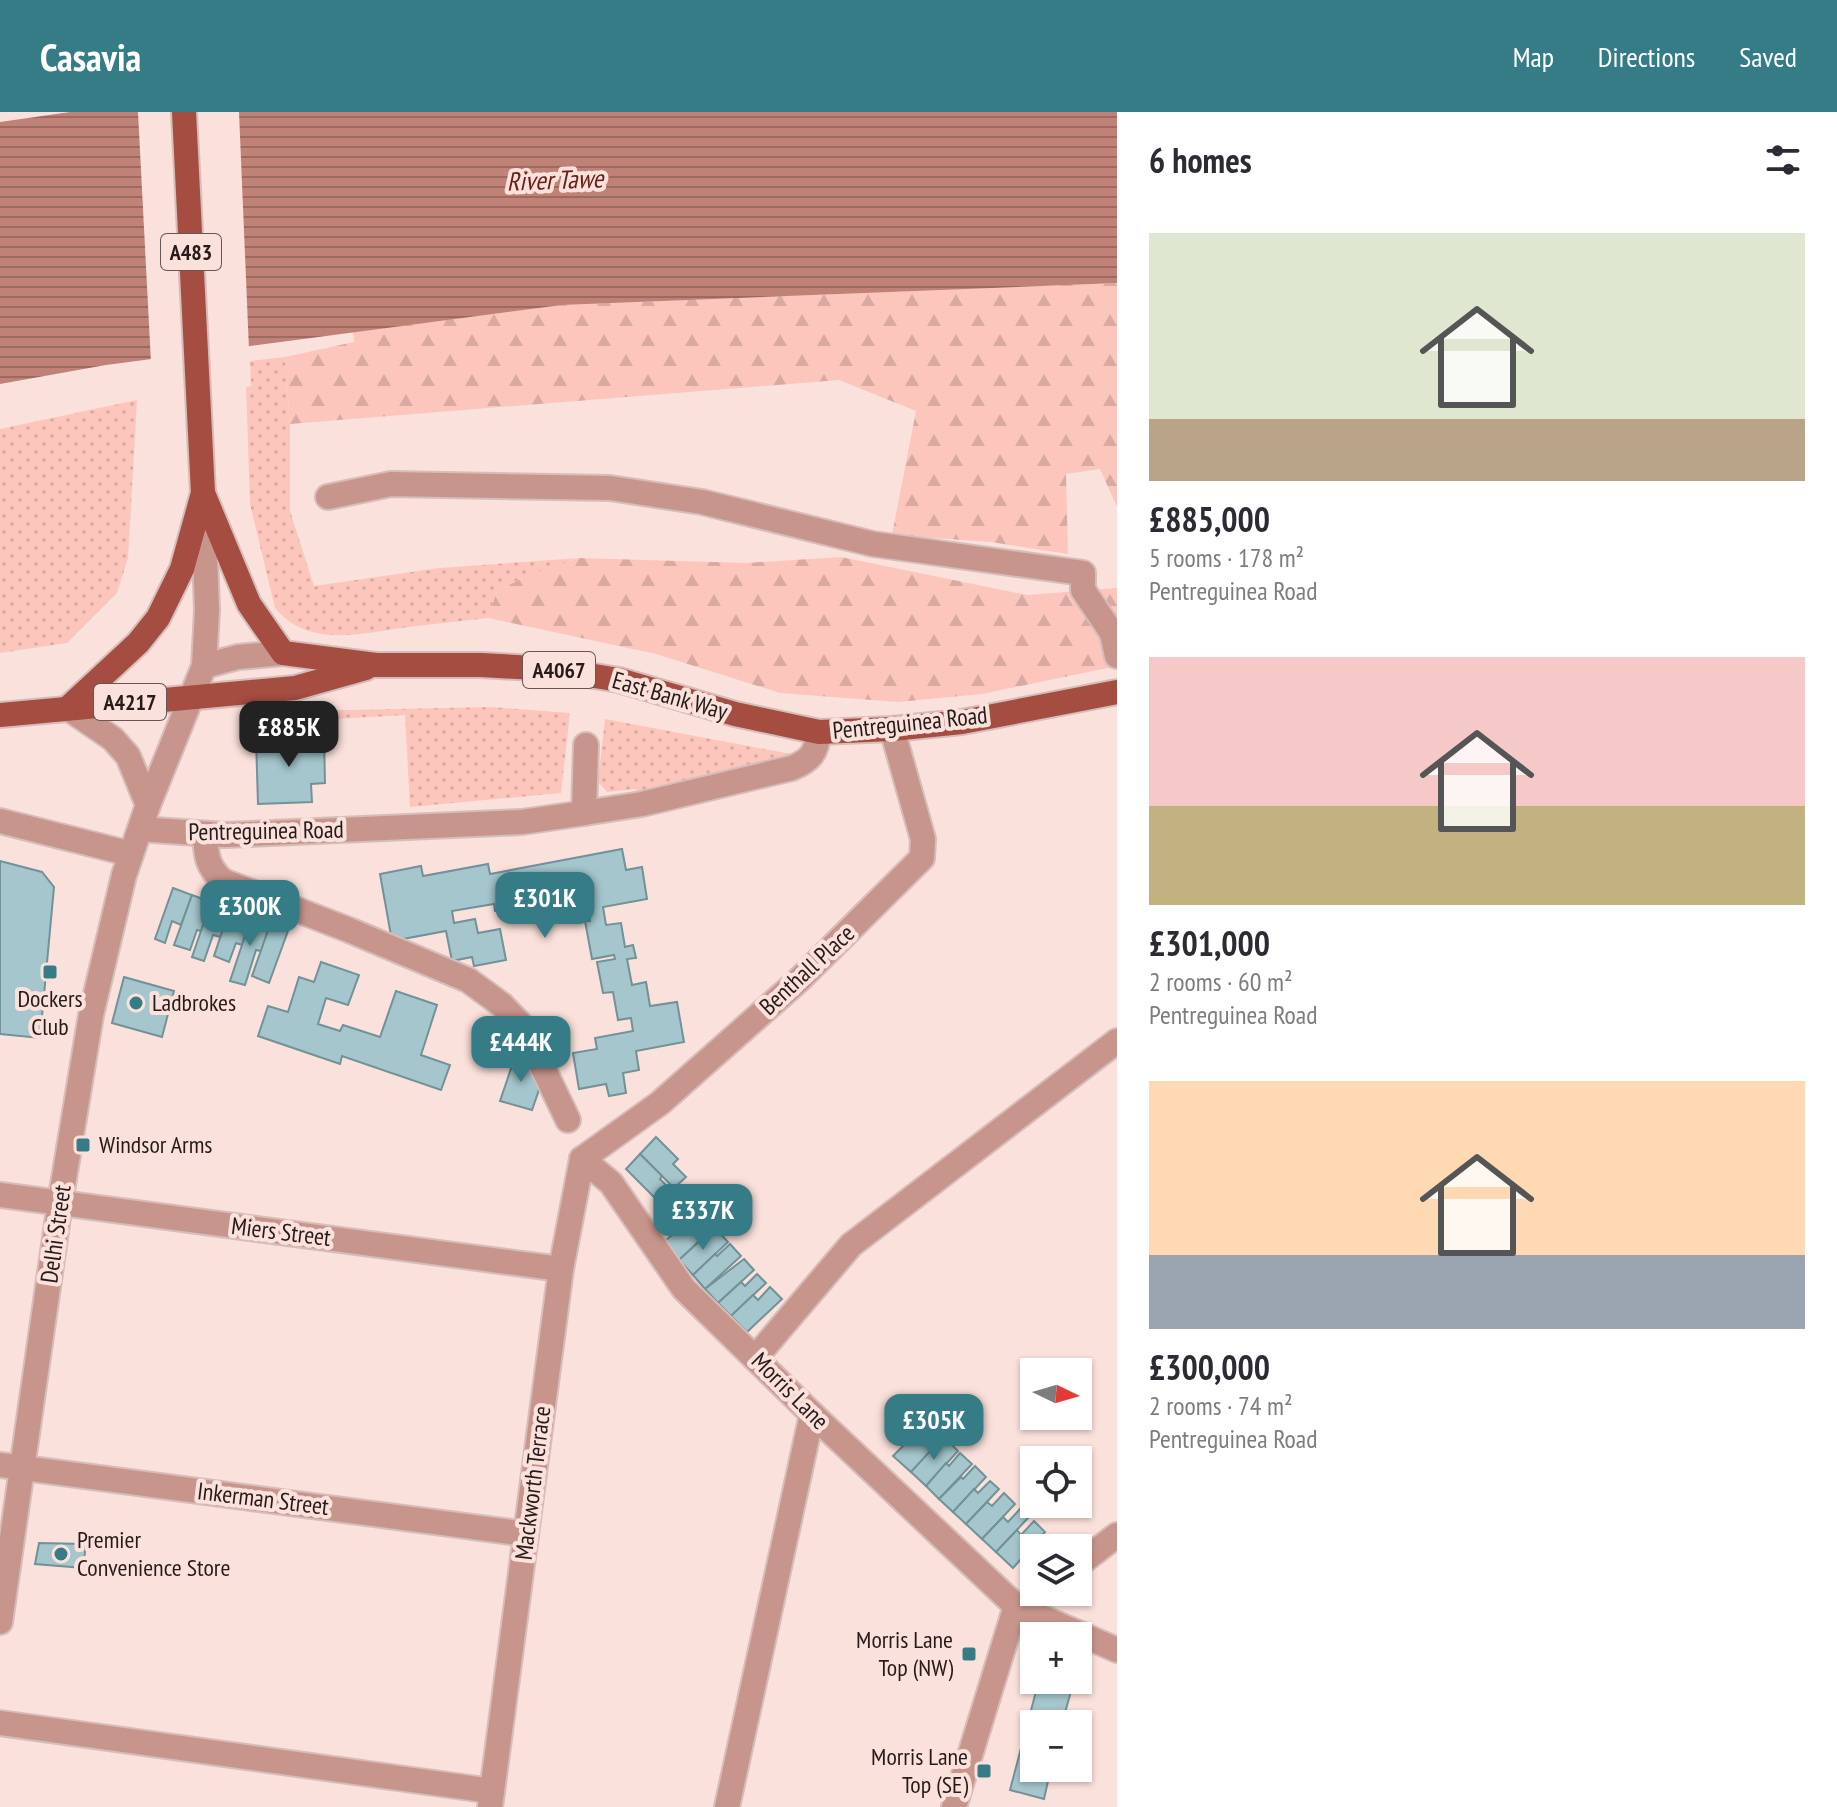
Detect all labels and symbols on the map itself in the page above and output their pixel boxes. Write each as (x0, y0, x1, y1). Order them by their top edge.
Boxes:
water label: River Tawe (506, 161, 606, 198)
road number: A483 (161, 234, 221, 270)
road number: A4067 (523, 652, 595, 688)
street label: East Bank Way (609, 664, 731, 727)
road number: A4217 (94, 684, 166, 720)
street label: Pentreguinea Road (831, 699, 989, 746)
pin: £885K (233, 701, 345, 769)
street label: Pentreguinea Road (188, 814, 344, 847)
pin: £301K (489, 872, 601, 940)
pin: £300K (194, 880, 306, 948)
street label: Benthall Place (753, 918, 861, 1022)
marker: Dockers Club (41, 963, 59, 981)
place label: Dockers Club (17, 983, 83, 1042)
place label: Ladbrokes (152, 987, 236, 1018)
marker: Ladbrokes (127, 994, 145, 1012)
pin: £444K (465, 1016, 577, 1084)
place label: Windsor Arms (99, 1129, 212, 1160)
marker: Windsor Arms (74, 1136, 92, 1154)
street label: Delhi Street (33, 1183, 78, 1285)
pin: £337K (647, 1184, 759, 1252)
street label: Miers Street (230, 1210, 333, 1253)
street label: Morris Lane (745, 1345, 836, 1436)
north arrow (1020, 1358, 1092, 1430)
pin: £305K (878, 1394, 990, 1462)
street label: Mackworth Terrace (508, 1404, 557, 1562)
street label: Inkerman Street (196, 1475, 331, 1522)
place label: Premier Convenience Store (77, 1524, 230, 1583)
marker: Premier Convenience Store (52, 1545, 70, 1563)
place label: Morris Lane Top (NW) (856, 1624, 953, 1683)
marker: Morris Lane Top (NW) (960, 1645, 978, 1663)
place label: Morris Lane Top (SE) (871, 1741, 968, 1800)
marker: Morris Lane Top (SE) (975, 1762, 993, 1780)

